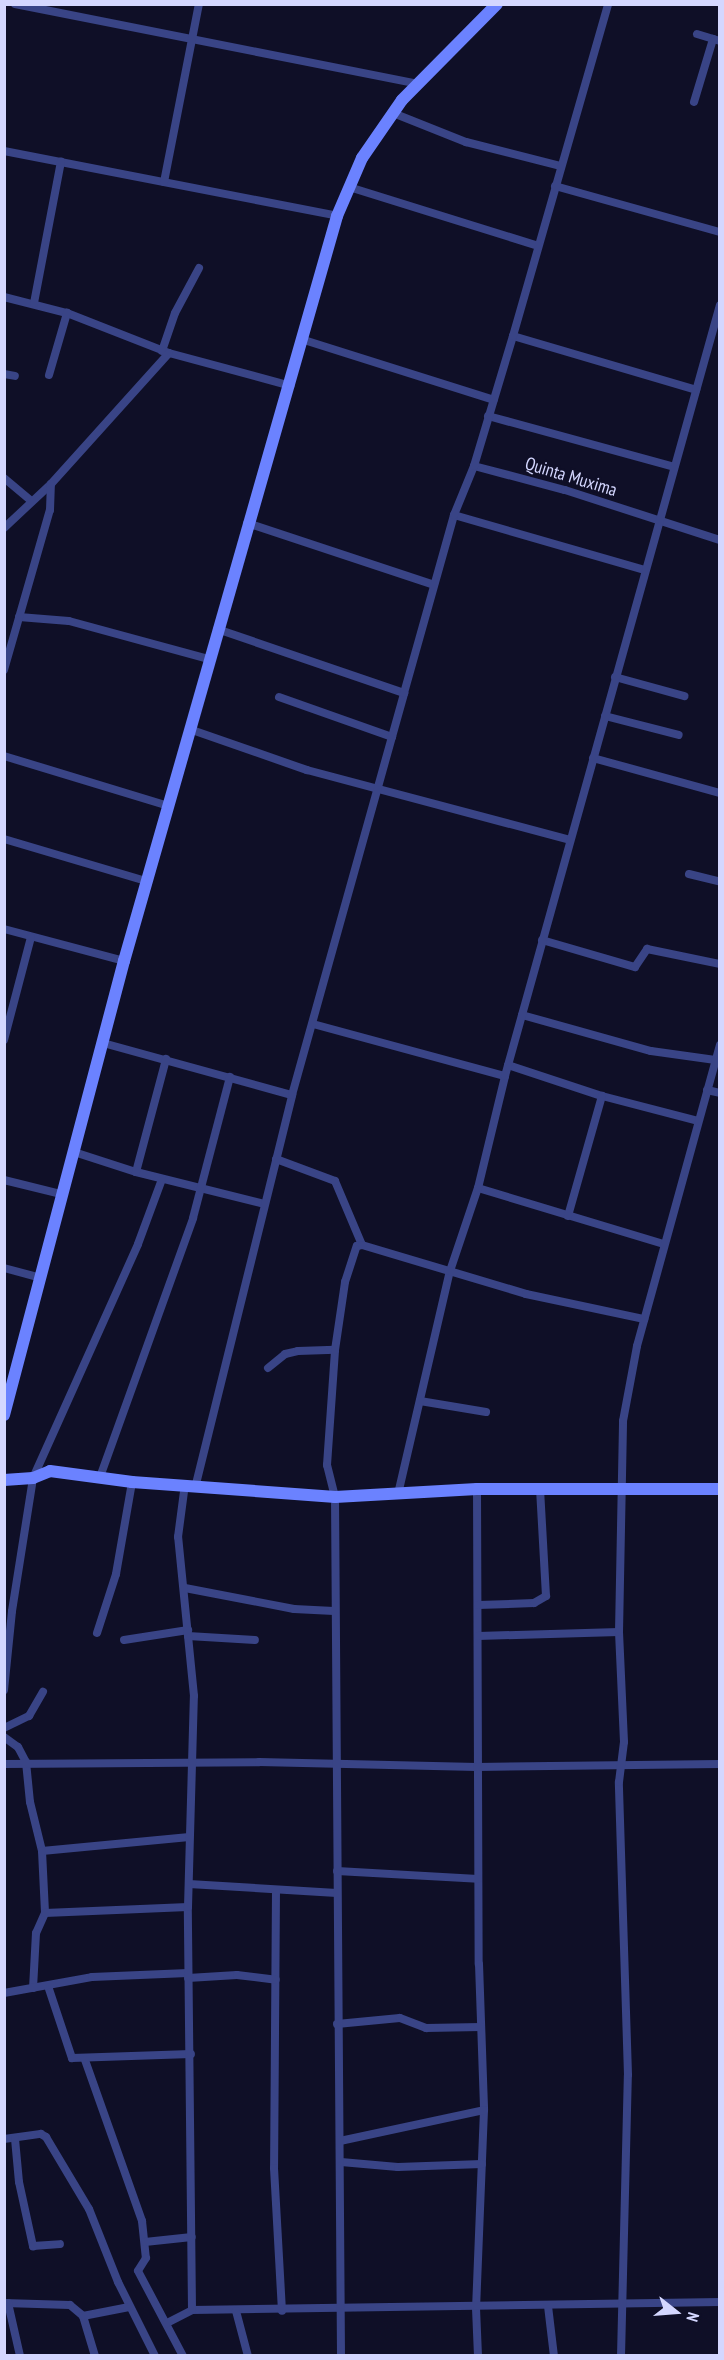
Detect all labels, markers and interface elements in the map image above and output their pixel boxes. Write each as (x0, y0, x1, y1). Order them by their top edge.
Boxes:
street label: Quinta Muxima (522, 453, 620, 501)
north arrow (646, 2282, 706, 2342)
text: N (682, 2310, 704, 2324)

